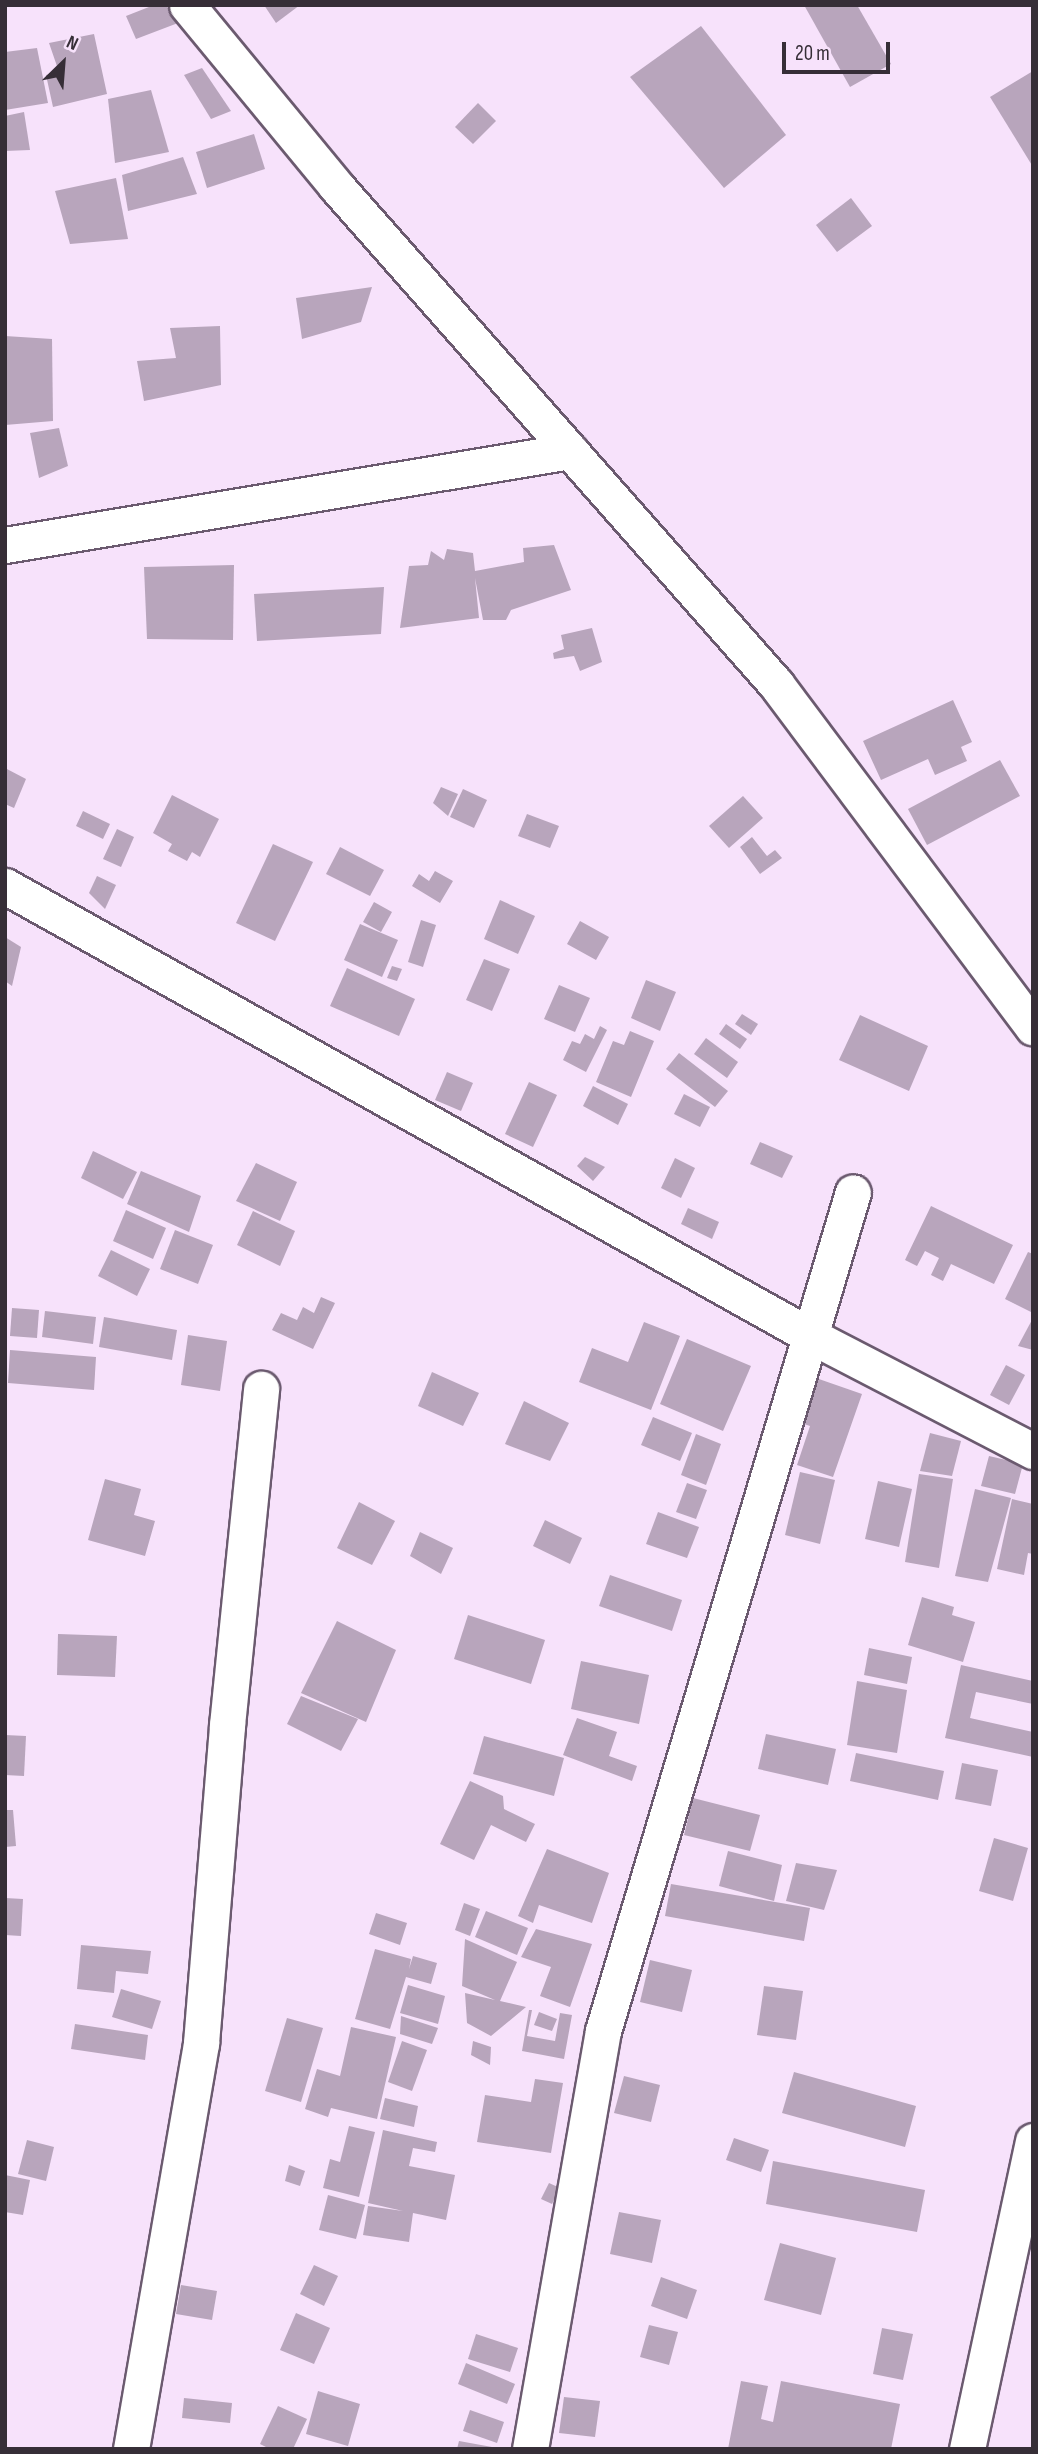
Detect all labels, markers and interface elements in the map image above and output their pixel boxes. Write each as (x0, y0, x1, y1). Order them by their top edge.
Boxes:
north arrow (28, 28, 98, 98)
scale bar (786, 28, 894, 72)
text: N (63, 31, 82, 56)
text: 20 m (795, 41, 830, 66)

